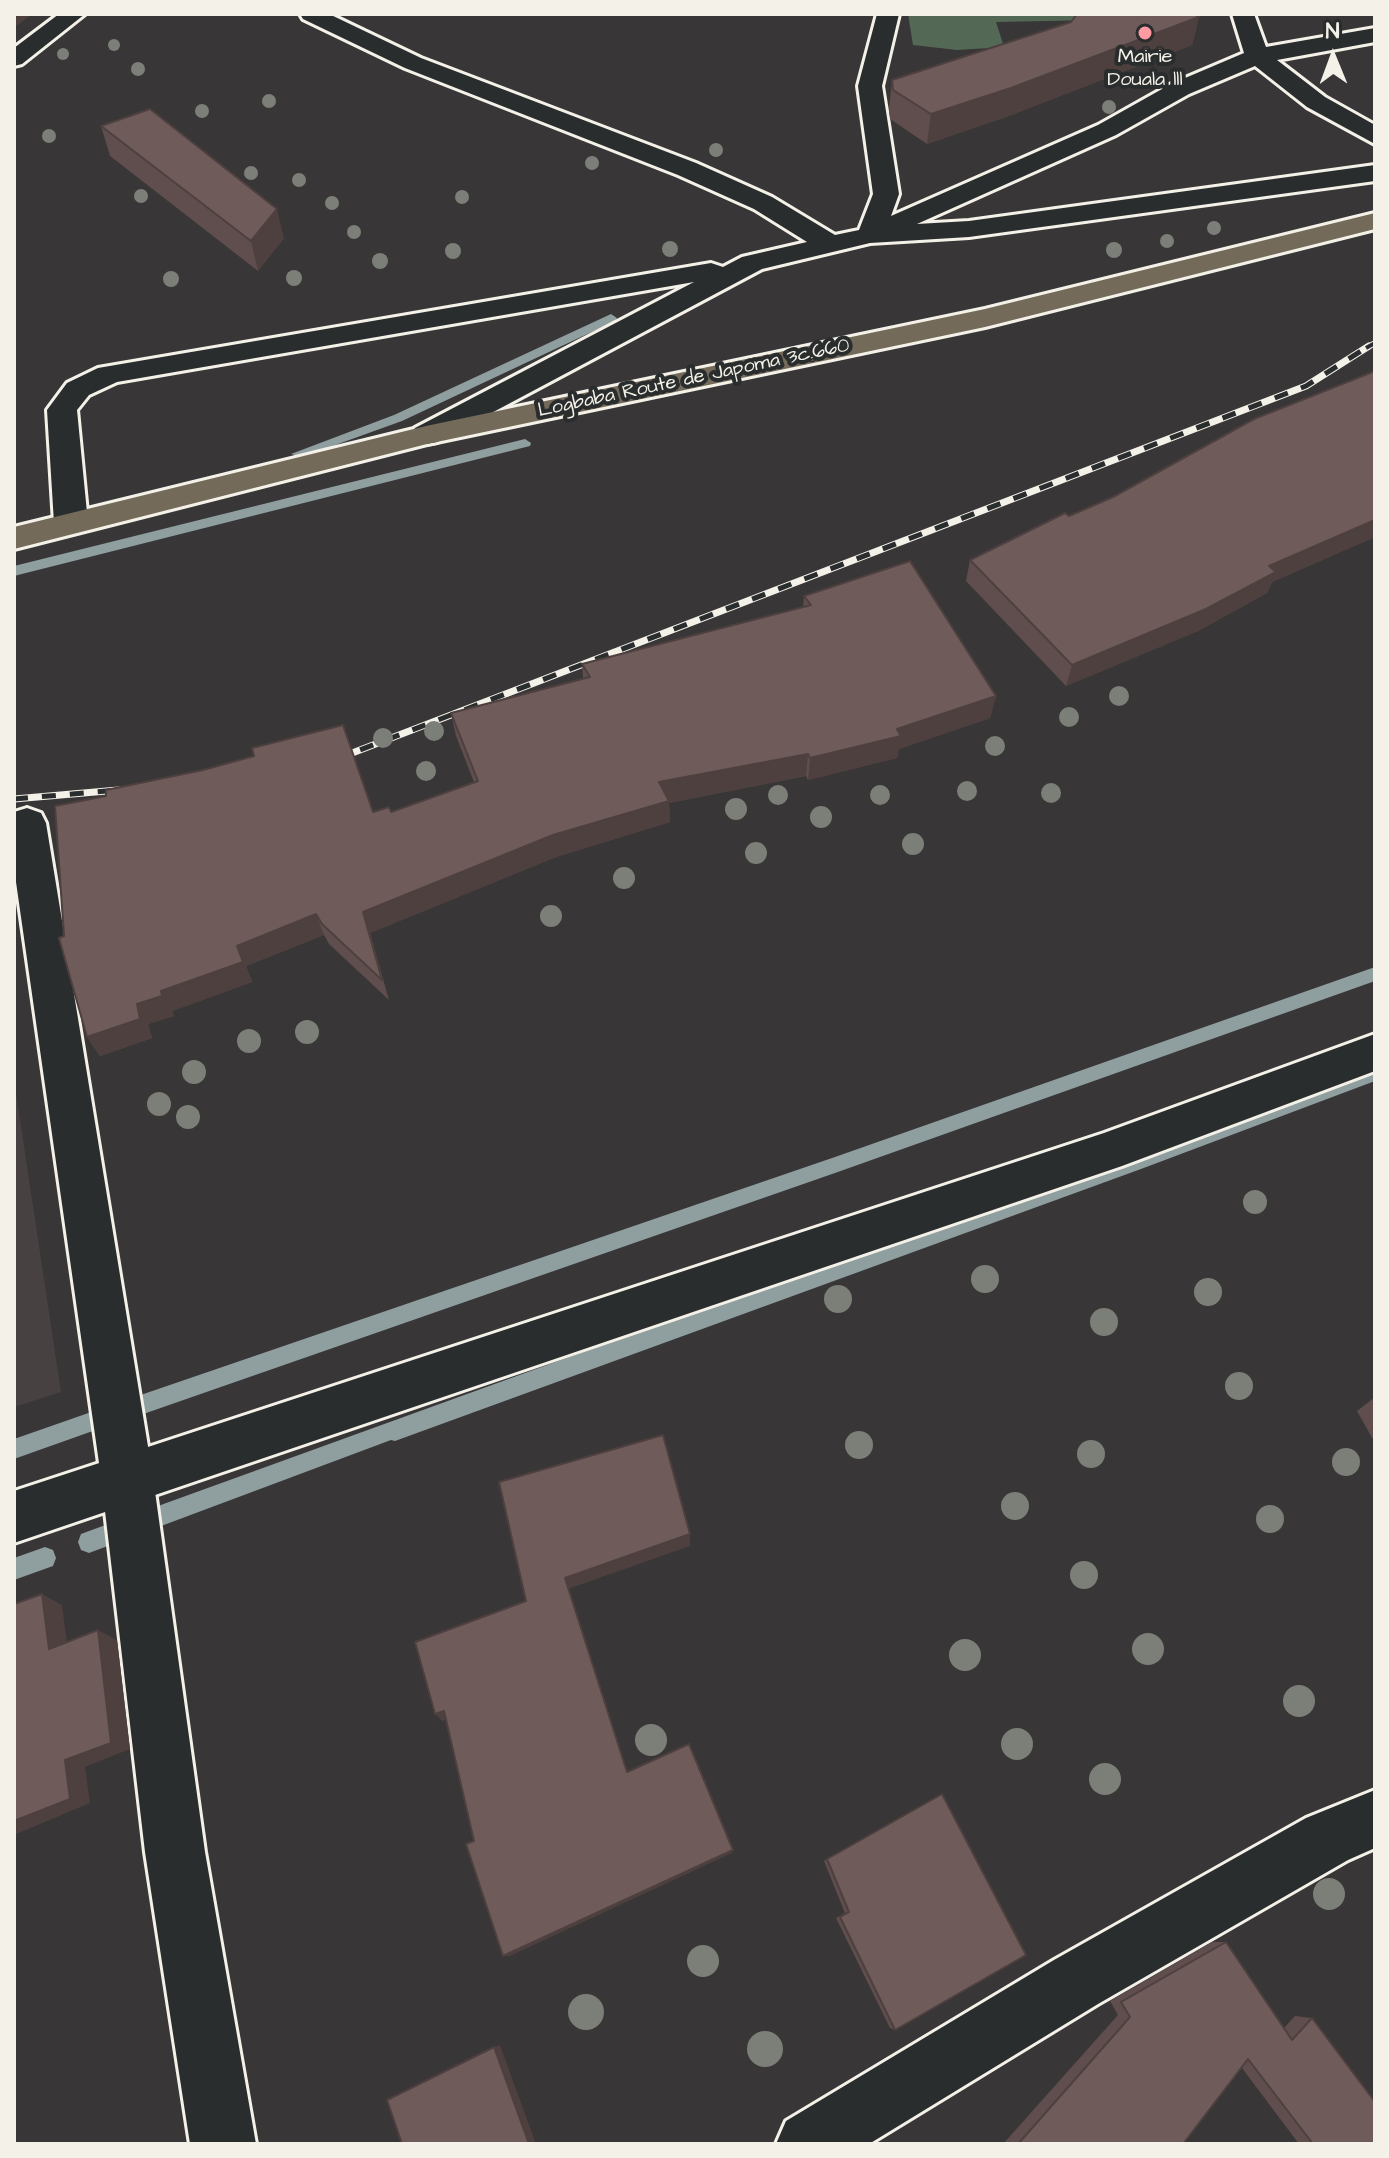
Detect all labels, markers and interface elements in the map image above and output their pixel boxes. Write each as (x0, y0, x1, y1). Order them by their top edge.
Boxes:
north arrow (1293, 16, 1373, 96)
text: N (1325, 16, 1340, 47)
marker: Mairie Douala lll (1136, 24, 1154, 42)
place label: Mairie Douala lll (1107, 46, 1183, 93)
street label: Logbaba Route de Japoma 3c.660 (536, 334, 852, 424)

